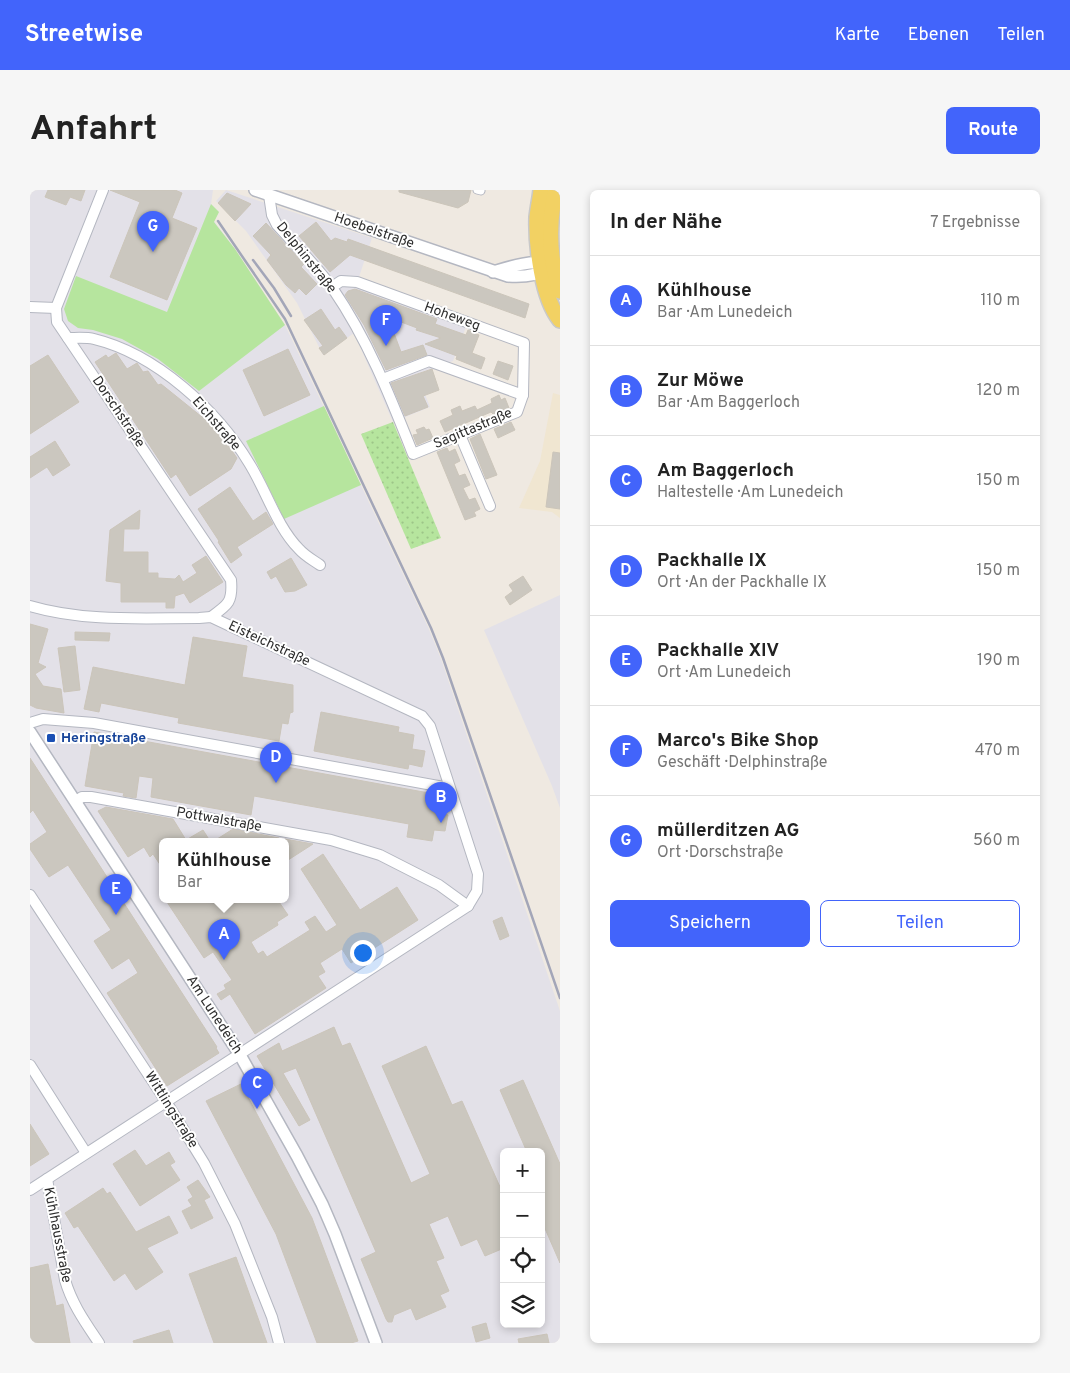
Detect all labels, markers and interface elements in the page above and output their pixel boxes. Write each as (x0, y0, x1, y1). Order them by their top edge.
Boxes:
text: Streetwise (25, 20, 143, 50)
text: Karte (835, 24, 880, 47)
text: Ebenen (908, 24, 969, 47)
text: Teilen (997, 24, 1045, 47)
button: Route (946, 107, 1040, 154)
text: Anfahrt (30, 108, 157, 152)
street label: Hoebelstraße (332, 209, 416, 253)
text: In der Nähe (610, 209, 722, 236)
pin: G (137, 211, 169, 252)
text: 7 Ergebnisse (930, 213, 1020, 233)
street label: Delphinstraße (272, 219, 340, 297)
text: Kühlhouse (657, 279, 752, 303)
text: A (620, 291, 632, 311)
text: 110 m (980, 291, 1020, 311)
street label: Hoheweg (422, 299, 482, 335)
text: Bar · Am Lunedeich (657, 303, 792, 323)
pin: F (370, 305, 402, 346)
text: Zur Möwe (657, 369, 744, 393)
street label: Dorschstraße (88, 373, 148, 451)
text: B (620, 381, 632, 401)
text: 120 m (977, 381, 1020, 401)
text: Bar · Am Baggerloch (657, 393, 800, 413)
street label: Eichstraße (188, 394, 244, 454)
street label: Sagittastraße (431, 405, 515, 453)
text: Am Baggerloch (657, 459, 794, 483)
text: C (621, 471, 631, 491)
text: 150 m (977, 471, 1020, 491)
text: Haltestelle · Am Lunedeich (657, 483, 843, 503)
text: Packhalle IX (657, 549, 767, 573)
text: D (620, 561, 632, 581)
text: 150 m (977, 561, 1020, 581)
text: Ort · An der Packhalle IX (657, 573, 827, 593)
street label: Eisteichstraße (225, 618, 313, 670)
text: Packhalle XIV (657, 639, 779, 663)
text: E (621, 651, 631, 671)
text: 190 m (977, 651, 1020, 671)
text: Ort · Am Lunedeich (657, 663, 791, 683)
text: Marco's Bike Shop (657, 729, 819, 753)
place label: Heringstraße (61, 730, 146, 747)
marker: Heringstraße (45, 732, 57, 744)
text: F (621, 741, 631, 761)
text: 470 m (975, 741, 1020, 761)
pin: D (260, 742, 292, 783)
text: Geschäft · Delphinstraße (657, 753, 827, 773)
pin: B (425, 782, 457, 823)
street label: Pottwalstraße (175, 804, 263, 836)
text: müllerditzen AG (657, 819, 800, 843)
text: G (621, 831, 631, 851)
text: 560 m (973, 831, 1020, 851)
popup (159, 838, 289, 903)
text: Ort · Dorschstraße (657, 843, 783, 863)
text: Kühlhouse (177, 849, 271, 873)
text: Bar (177, 873, 202, 893)
pin: E (100, 874, 132, 915)
button: Speichern (610, 900, 810, 947)
button: Teilen (820, 900, 1020, 947)
pin: A (208, 919, 240, 960)
your location (350, 940, 376, 966)
street label: Am Lunedeich (182, 973, 246, 1057)
street label: Wittlingstraße (141, 1068, 201, 1152)
pin: C (241, 1068, 273, 1109)
map controls (500, 1148, 545, 1328)
button: + (500, 1148, 545, 1193)
street label: Kühlhausstraße (39, 1186, 75, 1284)
button: − (500, 1193, 545, 1238)
button: locate (500, 1238, 545, 1283)
button: layers (500, 1283, 545, 1328)

